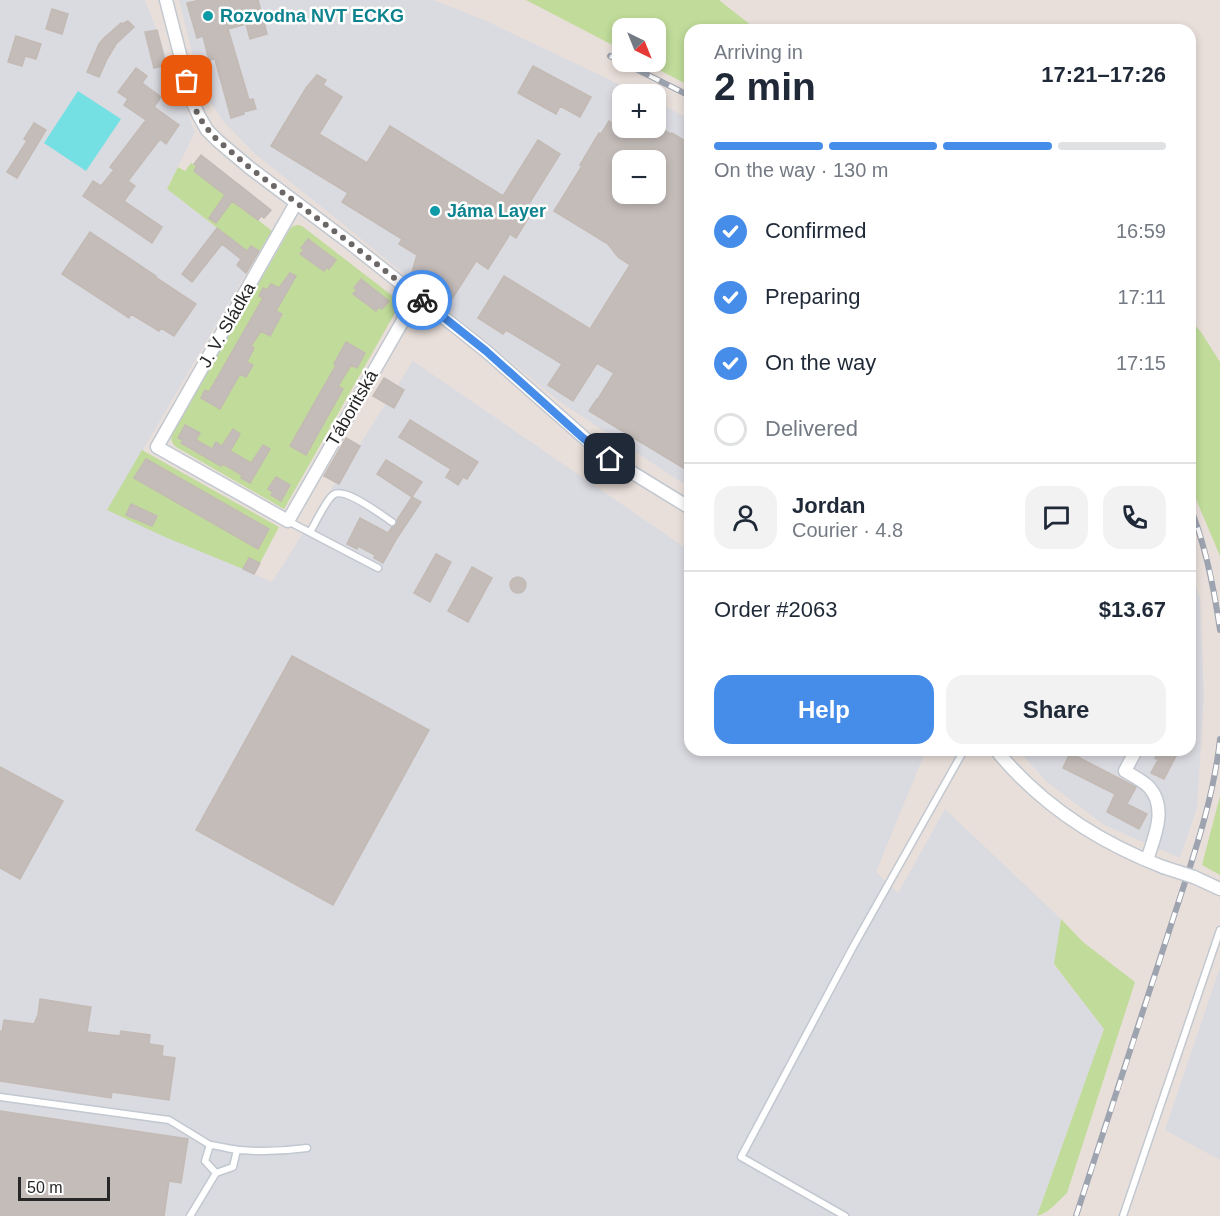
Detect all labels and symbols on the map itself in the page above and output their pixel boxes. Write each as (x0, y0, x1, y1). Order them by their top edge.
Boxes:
place label: Rozvodna NVT ECKG (220, 6, 404, 26)
marker: Rozvodna NVT ECKG (201, 9, 215, 23)
north arrow (612, 18, 666, 72)
pin (161, 55, 212, 106)
place label: Jáma Layer (447, 201, 546, 221)
marker: Jáma Layer (428, 204, 442, 218)
courier (392, 270, 452, 330)
street label: J. V. Sládka (195, 278, 260, 371)
street label: Táboritská (322, 366, 382, 449)
pin (584, 433, 635, 484)
scale bar (18, 1174, 110, 1202)

